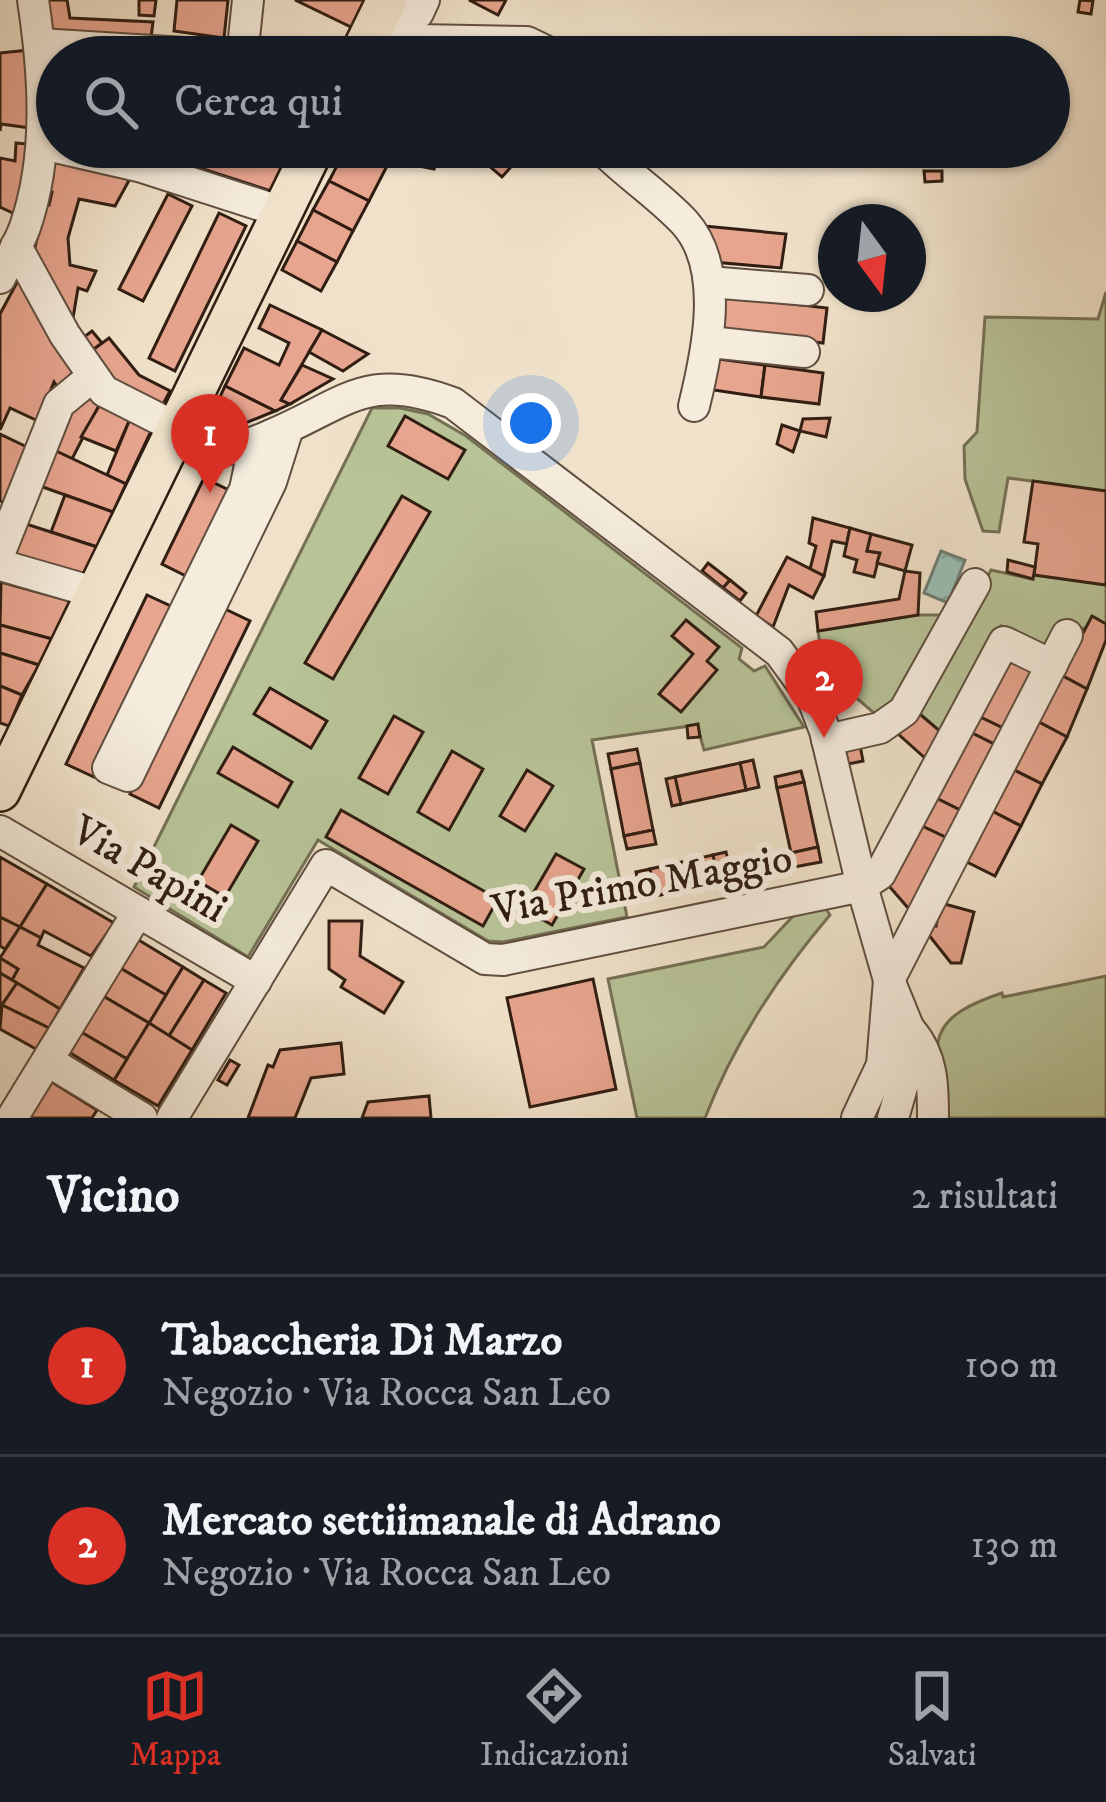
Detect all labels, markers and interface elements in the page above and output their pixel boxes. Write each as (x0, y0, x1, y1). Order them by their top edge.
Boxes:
search box (36, 36, 1070, 168)
icon: search (78, 69, 144, 135)
text: Cerca qui (174, 74, 343, 130)
north arrow (818, 204, 926, 312)
your location (501, 393, 561, 453)
pin: 1 (171, 394, 249, 493)
pin: 2 (785, 639, 863, 738)
street label: Via Papini (61, 804, 236, 935)
street label: Via Primo Maggio (487, 833, 796, 937)
text: Vicino (48, 1164, 179, 1228)
text: 2 risultati (911, 1172, 1058, 1221)
text: Tabaccheria Di Marzo (162, 1313, 562, 1369)
text: 1 (80, 1341, 94, 1390)
text: 100 m (964, 1341, 1058, 1390)
text: Negozio · Via Rocca San Leo (162, 1369, 611, 1418)
text: Mercato settiimanale di Adrano (162, 1493, 721, 1549)
text: 2 (77, 1521, 97, 1570)
text: 130 m (970, 1521, 1058, 1570)
text: Negozio · Via Rocca San Leo (162, 1549, 611, 1598)
tab: Mappa (130, 1663, 221, 1776)
tab: Indicazioni (480, 1663, 629, 1776)
tab: Salvati (888, 1663, 976, 1776)

